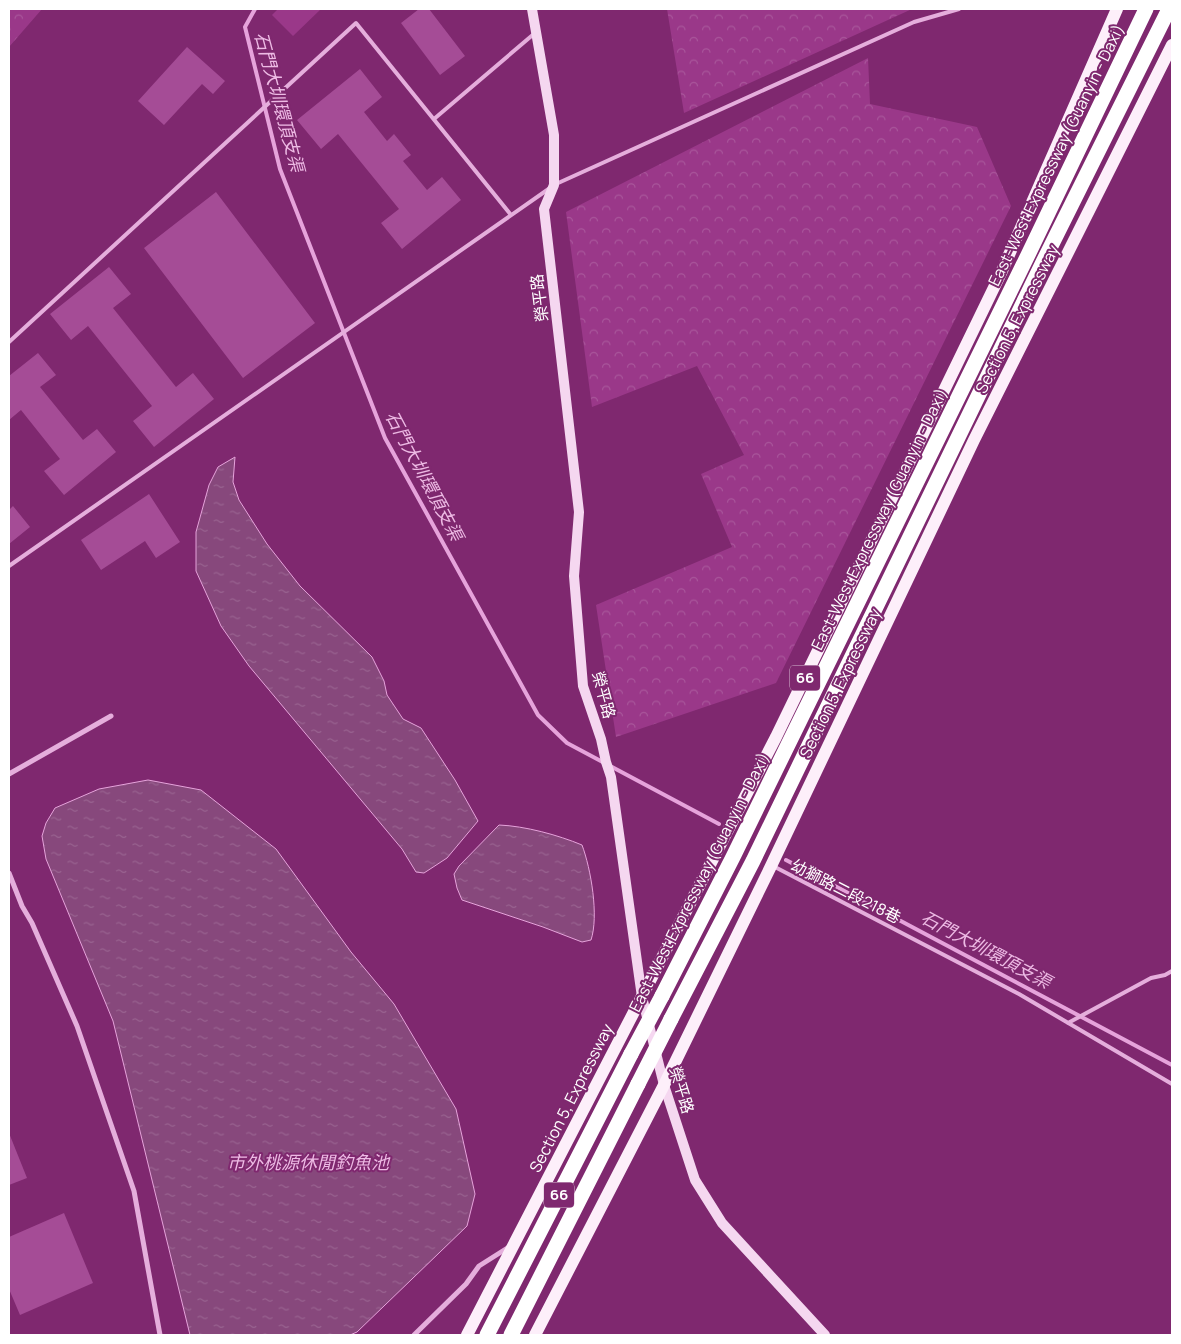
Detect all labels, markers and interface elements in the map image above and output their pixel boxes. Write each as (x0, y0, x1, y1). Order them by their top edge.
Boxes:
street label: East-West Expressway (Guanyin - Daxi) (983, 20, 1129, 290)
water label: 石門大圳環頂支渠 (250, 29, 311, 177)
street label: Section 5, Expressway (970, 240, 1064, 397)
street label: 榮平路 (525, 273, 553, 323)
street label: East-West Expressway (Guanyin - Daxi) (806, 384, 952, 654)
water label: 石門大圳環頂支渠 (380, 406, 471, 547)
street label: Section 5, Expressway (794, 604, 886, 762)
road number: 66 (790, 666, 820, 690)
street label: 榮平路 (587, 669, 621, 721)
street label: East-West Expressway (Guanyin - Daxi) (624, 748, 774, 1016)
street label: 幼獅路二段218巷 (787, 854, 905, 928)
water label: 石門大圳環頂支渠 (917, 905, 1058, 995)
street label: Section 5, Expressway (524, 1019, 618, 1176)
street label: 榮平路 (664, 1064, 700, 1116)
water label: 市外桃源休閒釣魚池 (227, 1150, 391, 1174)
road number: 66 (544, 1182, 574, 1208)

